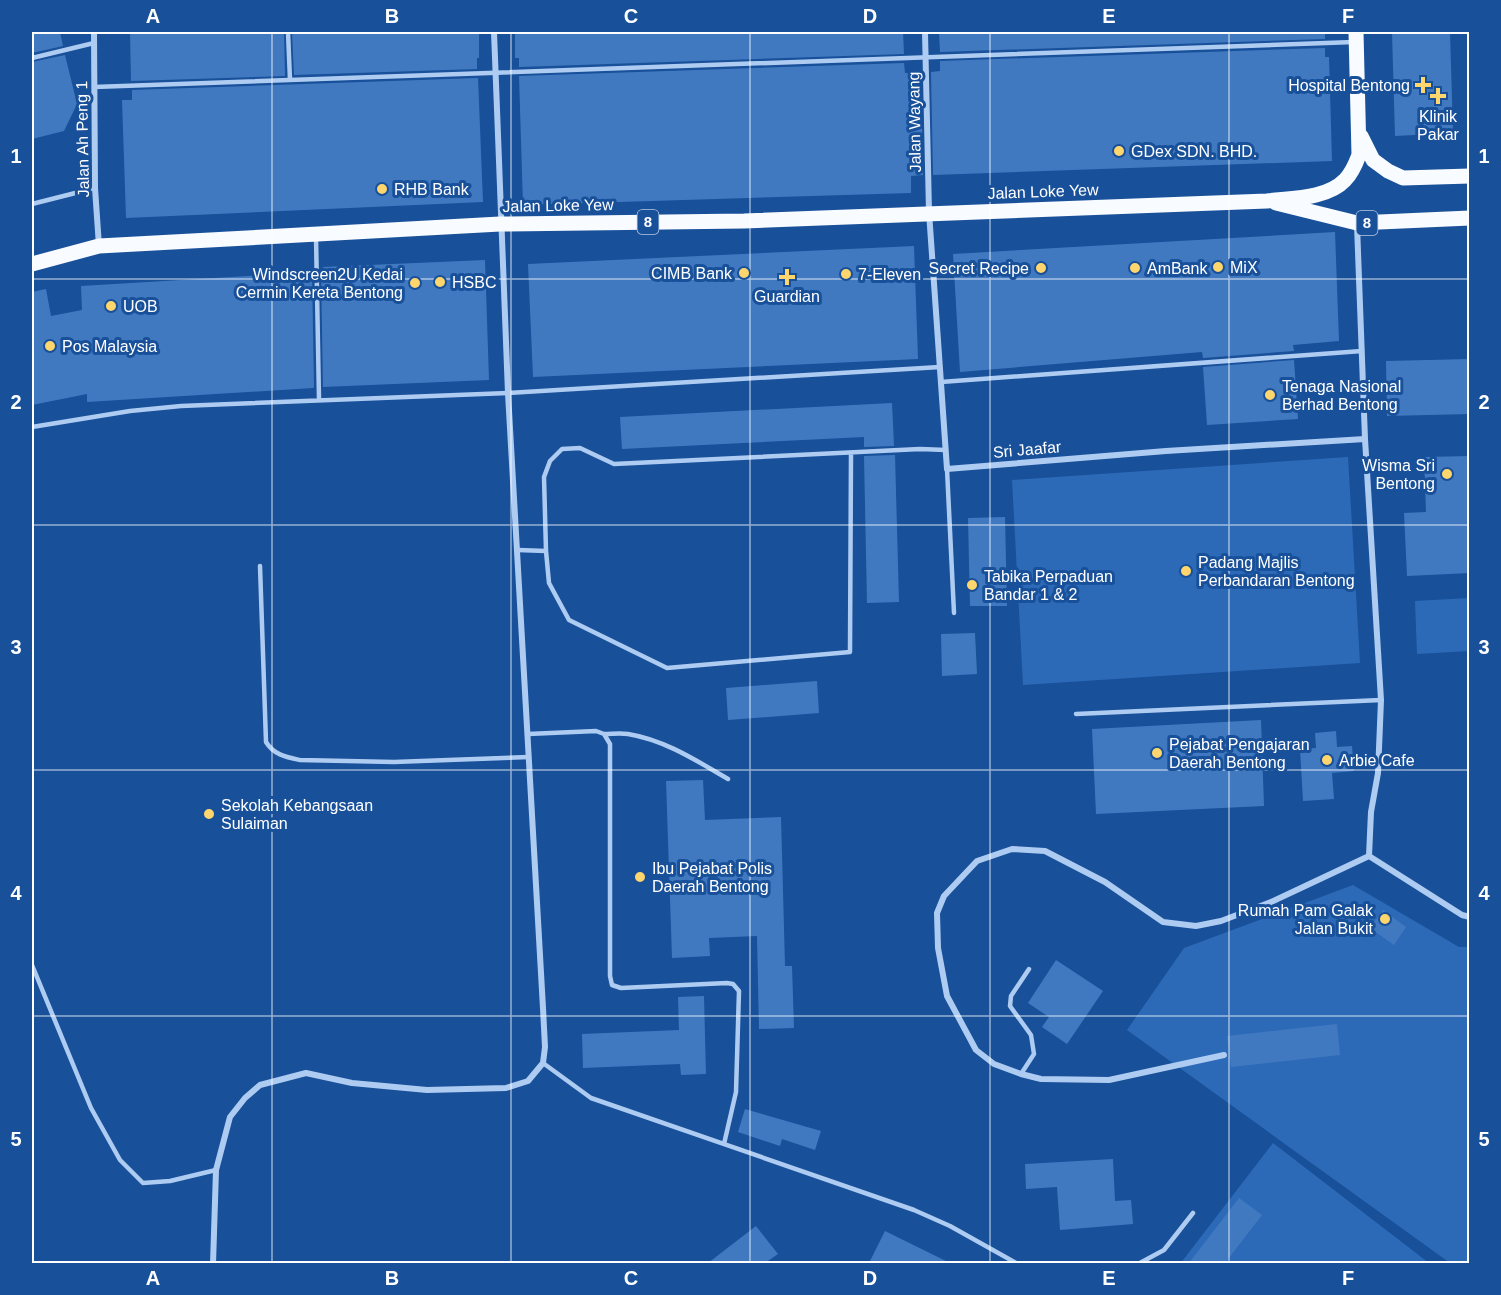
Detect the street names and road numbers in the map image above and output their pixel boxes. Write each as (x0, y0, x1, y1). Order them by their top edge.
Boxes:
street label: Jalan Wayang (905, 71, 924, 173)
street label: Jalan Ah Peng 1 (73, 80, 92, 197)
street label: Jalan Loke Yew (987, 181, 1099, 202)
street label: Jalan Loke Yew (502, 196, 614, 215)
road number: 8 (638, 210, 658, 234)
road number: 8 (1356, 211, 1378, 235)
street label: Sri Jaafar (992, 438, 1063, 461)

